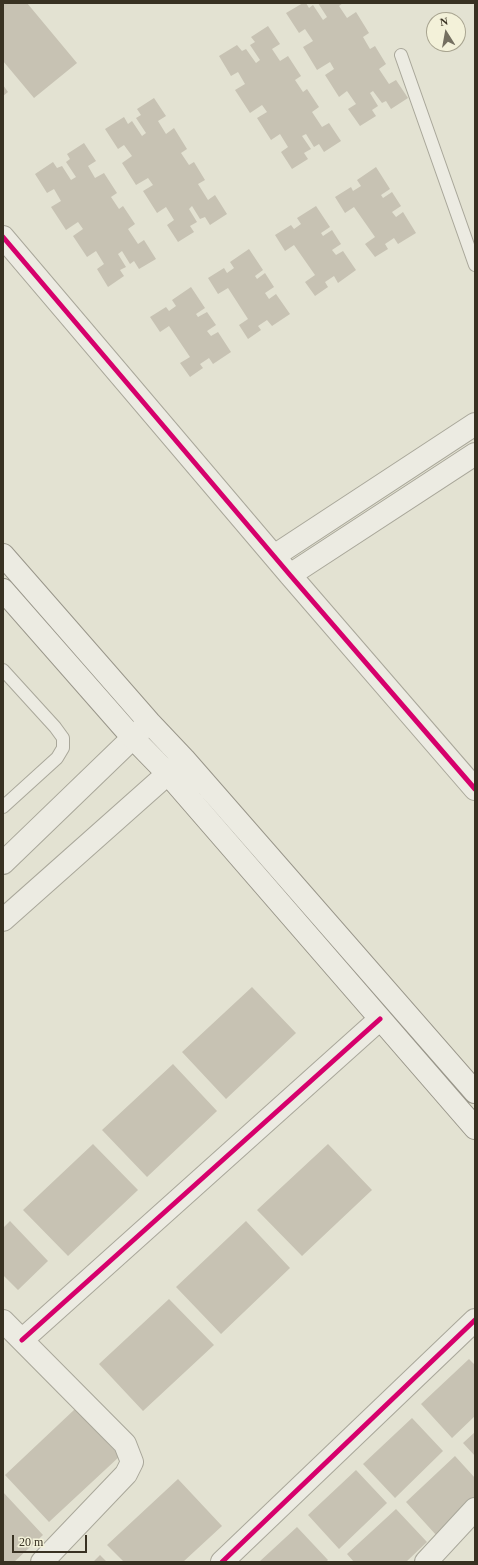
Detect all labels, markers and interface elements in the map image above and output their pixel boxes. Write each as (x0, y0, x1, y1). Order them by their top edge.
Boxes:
north arrow (426, 12, 466, 52)
text: N (439, 15, 449, 28)
scale bar (14, 1527, 89, 1553)
text: 20 m (19, 1535, 43, 1549)

